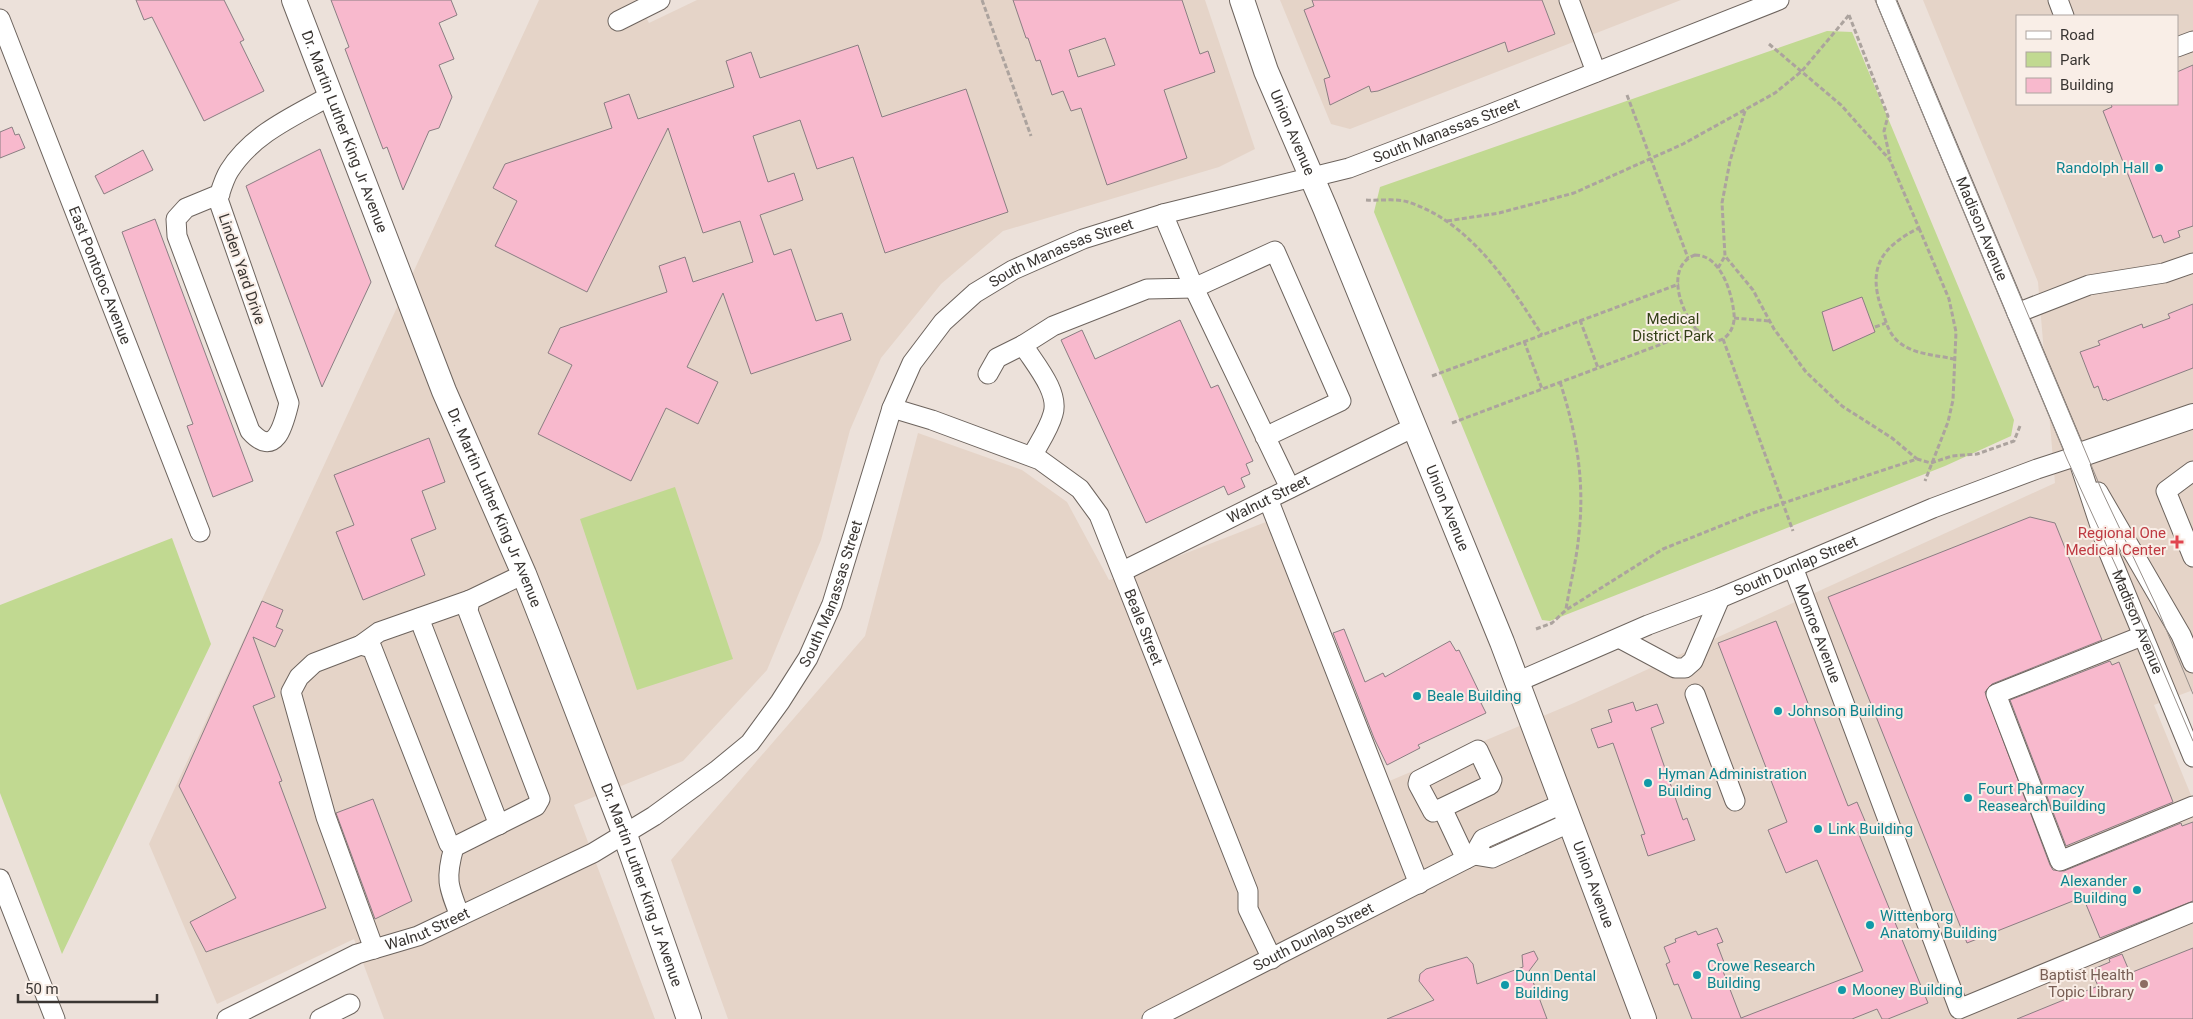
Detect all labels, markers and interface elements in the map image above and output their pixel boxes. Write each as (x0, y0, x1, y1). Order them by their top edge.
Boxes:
legend (2016, 15, 2178, 105)
text: Road (2060, 26, 2094, 44)
street label: Dr. Martin Luther King Jr Avenue (298, 28, 391, 235)
text: Park (2060, 51, 2091, 69)
text: Building (2060, 76, 2114, 94)
street label: Union Avenue (1266, 87, 1319, 178)
street label: South Manassas Street (1371, 94, 1522, 167)
place label: Randolph Hall (2056, 159, 2149, 177)
marker: Randolph Hall (2153, 162, 2165, 174)
street label: Madison Avenue (1952, 174, 2012, 283)
street label: East Pontotoc Avenue (65, 204, 135, 347)
street label: Linden Yard Drive (215, 211, 269, 327)
street label: South Manassas Street (986, 215, 1136, 291)
park label: Medical District Park (1632, 310, 1714, 345)
street label: Dr. Martin Luther King Jr Avenue (444, 406, 545, 610)
street label: Union Avenue (1422, 462, 1473, 554)
street label: Walnut Street (1224, 471, 1312, 527)
street label: South Manassas Street (795, 518, 866, 671)
place label: Regional One Medical Center (2066, 524, 2166, 559)
street label: South Dunlap Street (1731, 532, 1860, 600)
marker: Regional One Medical Center (2170, 535, 2184, 549)
street label: Madison Avenue (2108, 567, 2167, 677)
street label: Monroe Avenue (1791, 581, 1845, 685)
street label: Beale Street (1120, 586, 1167, 668)
place label: Beale Building (1427, 687, 1522, 705)
marker: Beale Building (1411, 690, 1423, 702)
place label: Johnson Building (1788, 702, 1903, 720)
marker: Johnson Building (1772, 705, 1784, 717)
place label: Hyman Administration Building (1658, 765, 1807, 800)
marker: Hyman Administration Building (1642, 777, 1654, 789)
place label: Fourt Pharmacy Reasearch Building (1978, 780, 2106, 815)
street label: Dr. Martin Luther King Jr Avenue (597, 781, 686, 989)
marker: Fourt Pharmacy Reasearch Building (1962, 792, 1974, 804)
place label: Link Building (1828, 820, 1913, 838)
marker: Link Building (1812, 823, 1824, 835)
street label: Union Avenue (1569, 839, 1618, 931)
place label: Alexander Building (2060, 872, 2127, 907)
marker: Alexander Building (2131, 884, 2143, 896)
street label: South Dunlap Street (1250, 899, 1377, 975)
street label: Walnut Street (383, 904, 472, 954)
place label: Wittenborg Anatomy Building (1880, 907, 1997, 942)
marker: Wittenborg Anatomy Building (1864, 919, 1876, 931)
place label: Crowe Research Building (1707, 957, 1815, 992)
place label: Baptist Health Topic Library (2040, 966, 2134, 1001)
place label: Dunn Dental Building (1515, 967, 1596, 1002)
marker: Crowe Research Building (1691, 969, 1703, 981)
scale bar (18, 972, 156, 1004)
marker: Baptist Health Topic Library (2138, 978, 2150, 990)
marker: Dunn Dental Building (1499, 979, 1511, 991)
text: 50 m (25, 980, 59, 998)
place label: Mooney Building (1852, 981, 1963, 999)
marker: Mooney Building (1836, 984, 1848, 996)

